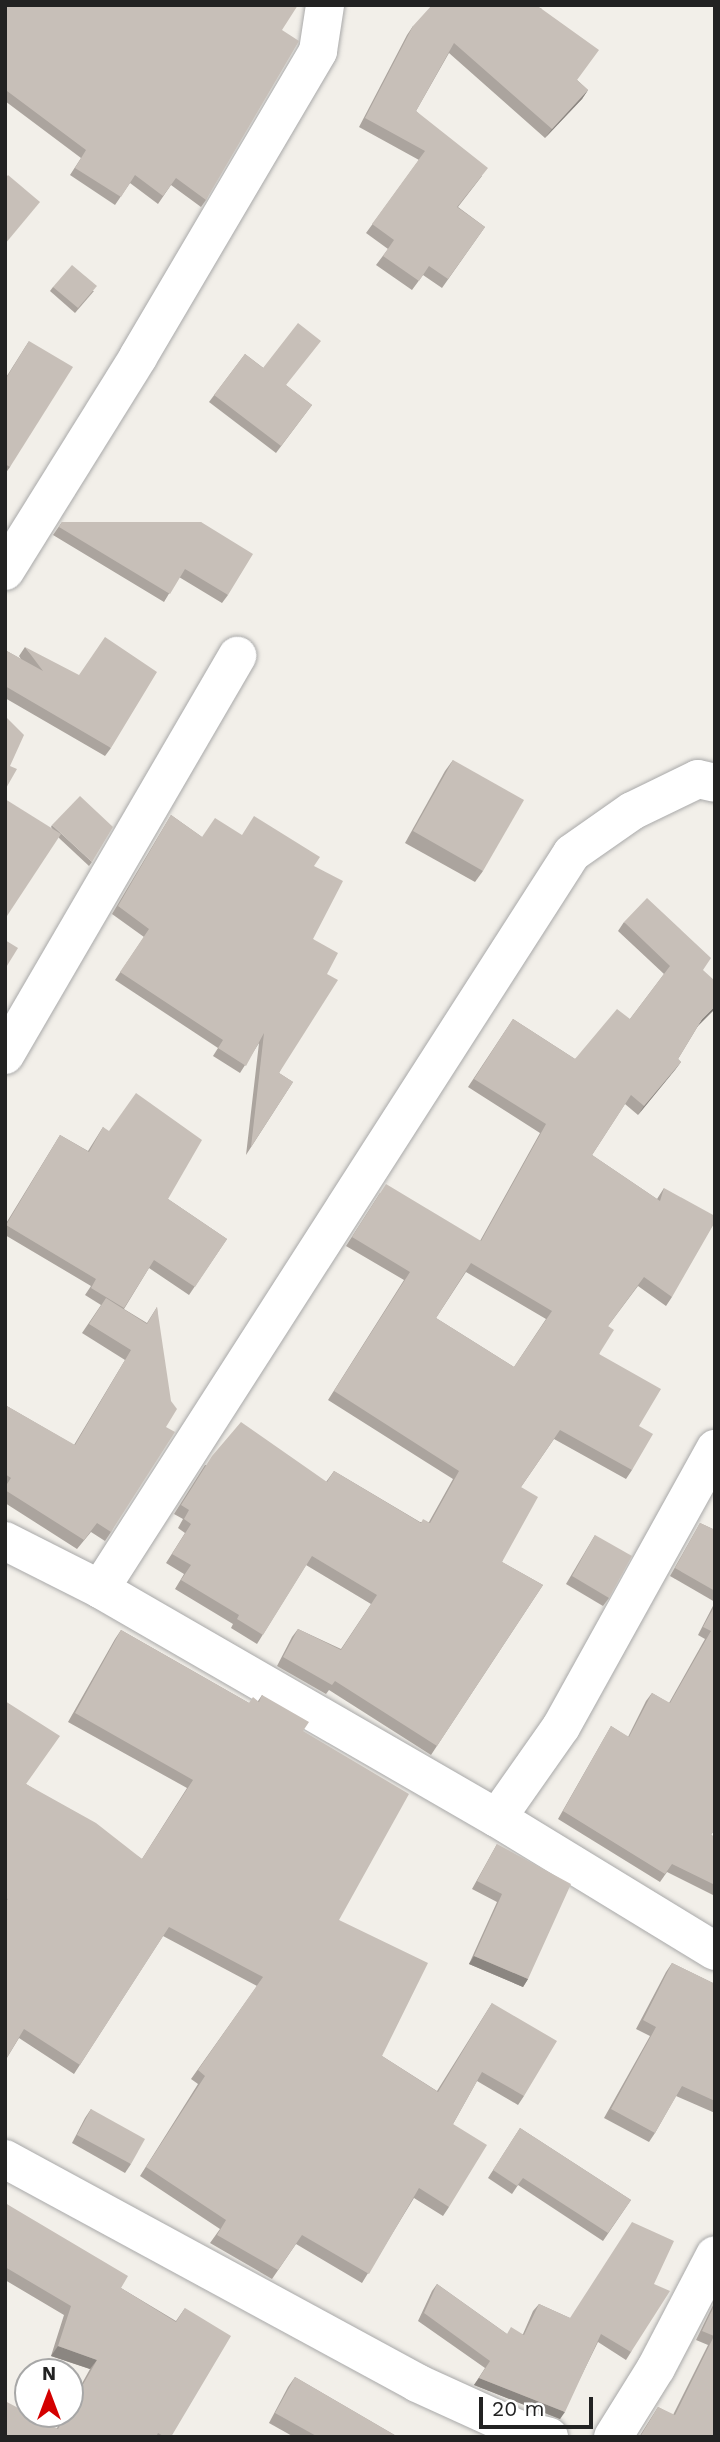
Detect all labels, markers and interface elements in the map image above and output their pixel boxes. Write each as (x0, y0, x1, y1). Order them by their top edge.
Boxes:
north arrow (14, 2358, 84, 2428)
text: N (42, 2362, 56, 2385)
scale bar (482, 2382, 596, 2426)
text: 20 m (492, 2396, 544, 2421)

